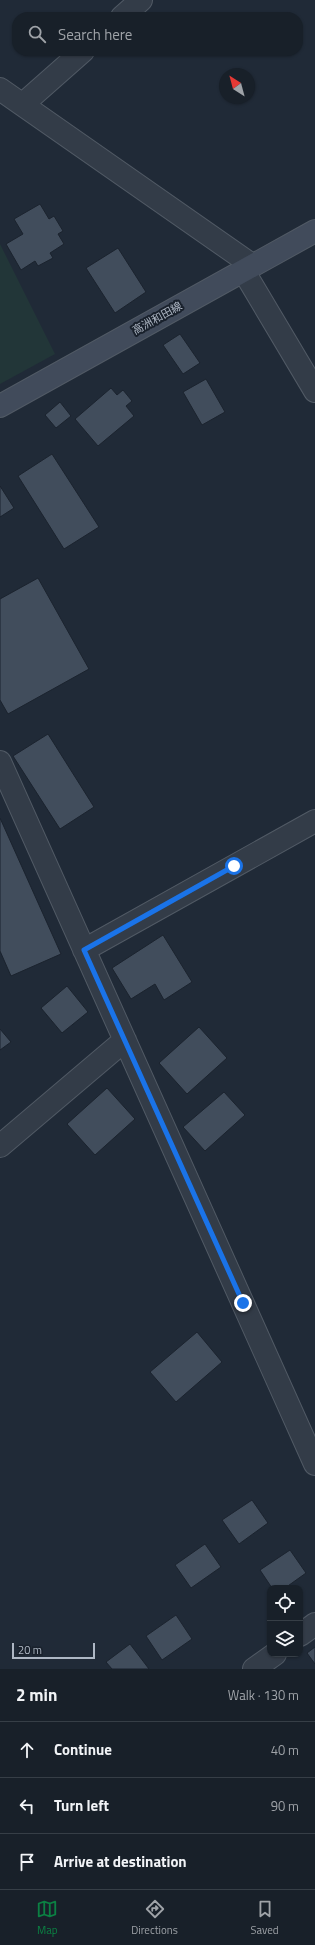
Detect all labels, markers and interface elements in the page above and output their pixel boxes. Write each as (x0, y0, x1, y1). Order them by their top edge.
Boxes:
search box (12, 12, 303, 56)
icon: search (26, 23, 48, 45)
text: Search here (58, 23, 132, 46)
north arrow (219, 68, 255, 104)
street label: 高洲和田線 (129, 298, 185, 338)
route start (225, 857, 243, 875)
route end (234, 1294, 252, 1312)
map controls (267, 1585, 303, 1657)
button: locate (267, 1585, 303, 1621)
button: layers (267, 1621, 303, 1657)
scale bar (12, 1641, 95, 1660)
text: 20 m (18, 1642, 42, 1658)
text: 2 min (16, 1682, 57, 1708)
text: Walk · 130 m (228, 1685, 299, 1705)
text: Continue (54, 1738, 112, 1761)
icon: ahead (16, 1739, 38, 1761)
text: 40 m (271, 1740, 299, 1760)
text: Turn left (54, 1794, 109, 1817)
icon: left (16, 1795, 38, 1817)
text: 90 m (271, 1796, 299, 1816)
text: Arrive at destination (54, 1850, 187, 1873)
icon: arrive (16, 1851, 38, 1873)
tab: Map (36, 1898, 58, 1938)
tab: Directions (131, 1898, 178, 1938)
tab: Saved (251, 1898, 279, 1938)

